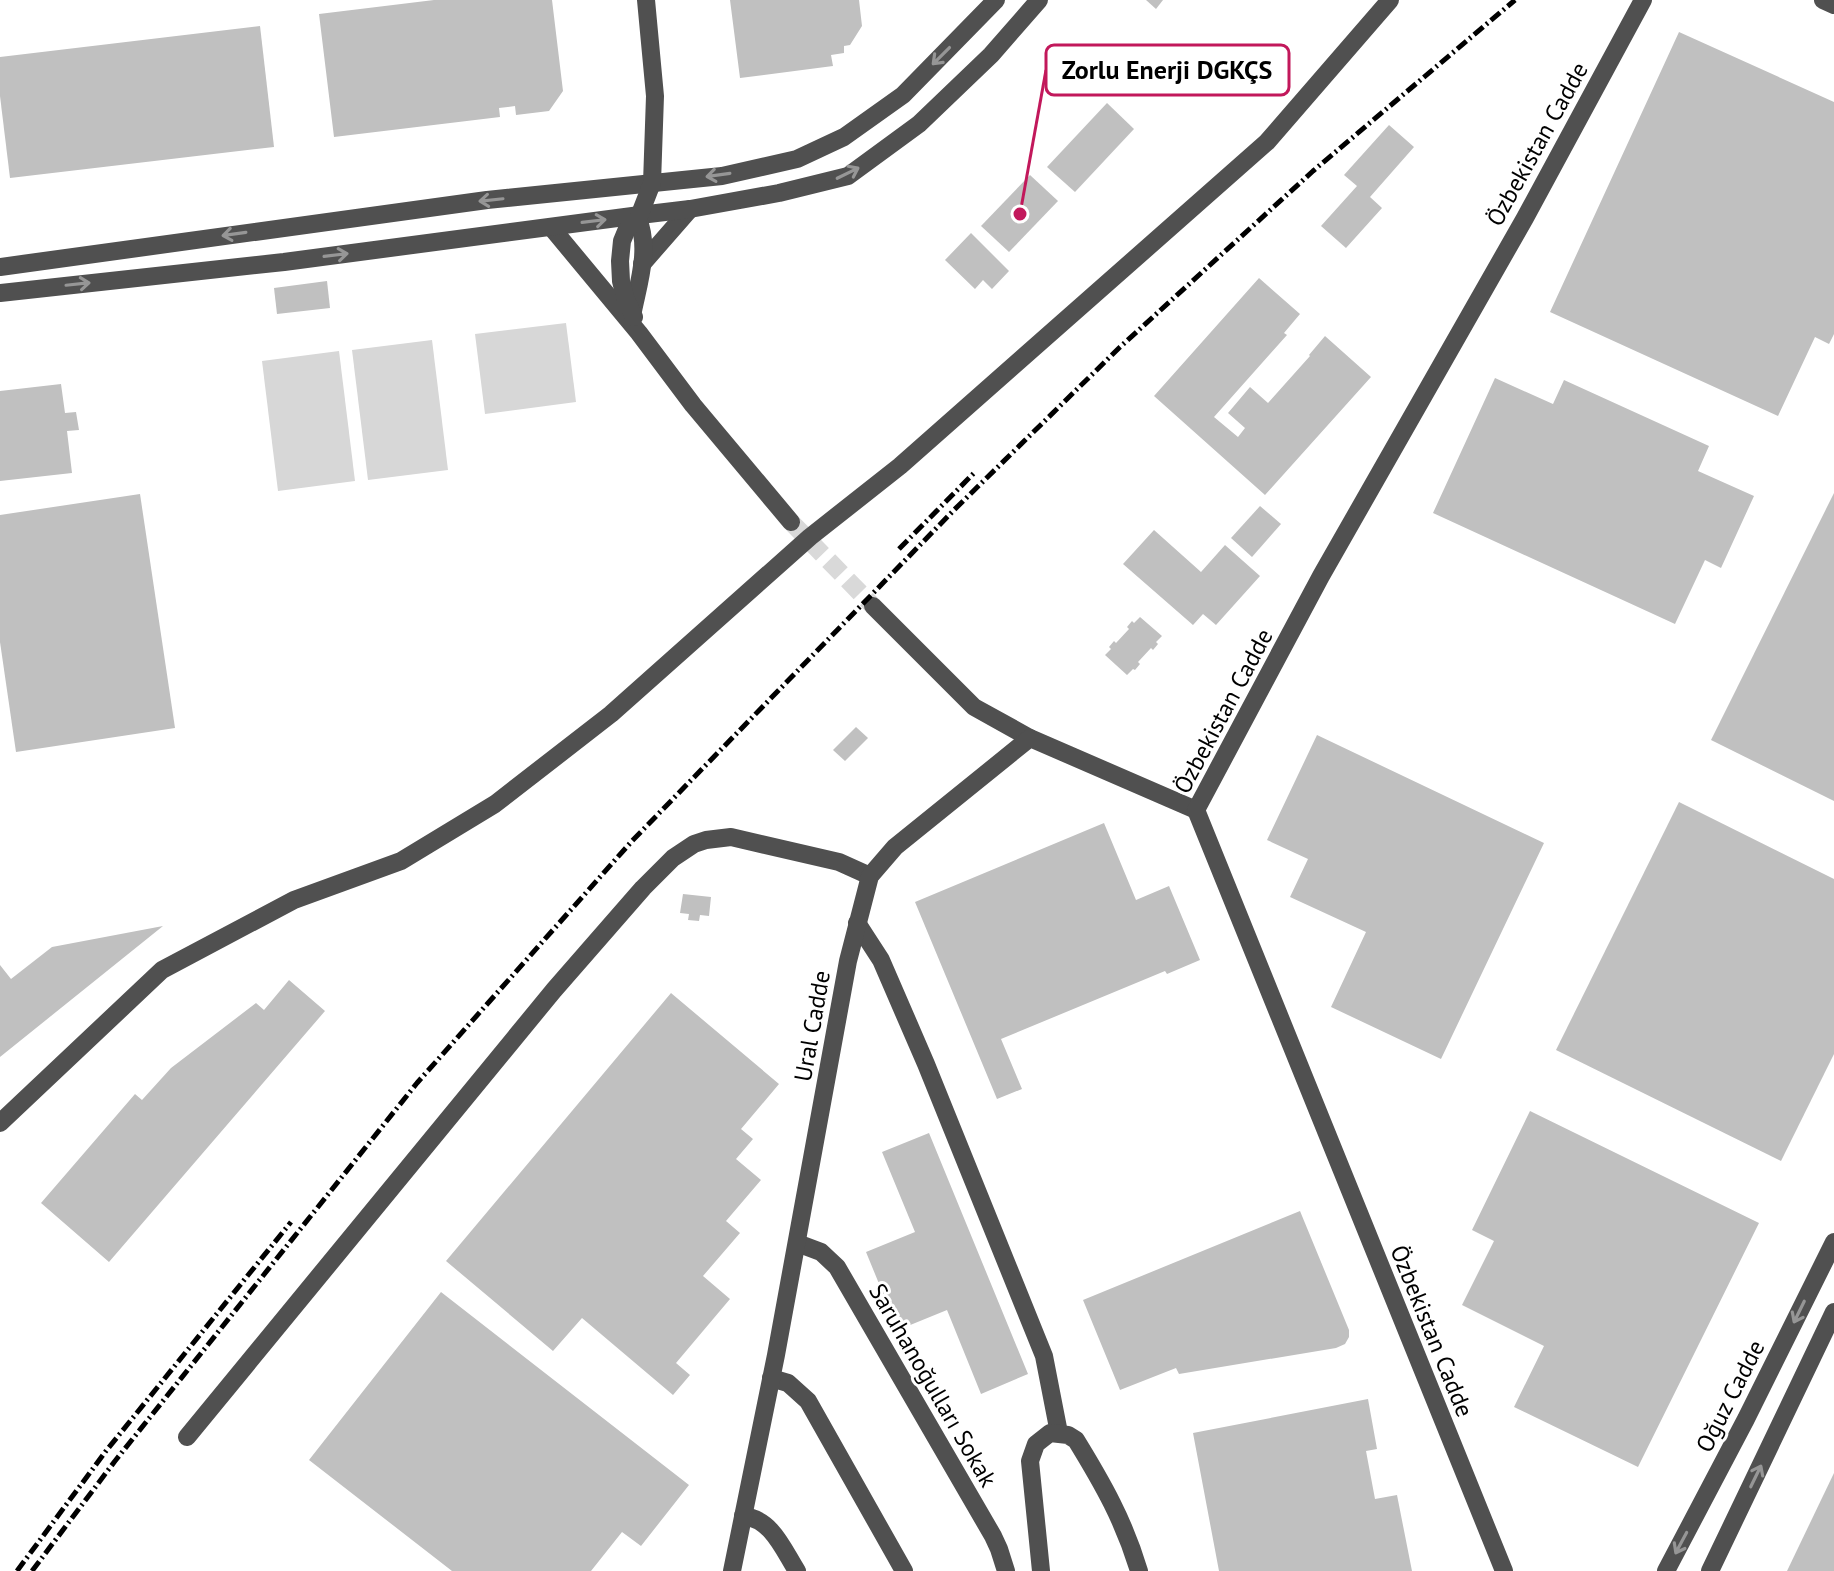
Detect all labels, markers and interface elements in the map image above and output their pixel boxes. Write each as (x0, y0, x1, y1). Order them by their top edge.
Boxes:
callout: Zorlu Enerji DGKÇS (1046, 45, 1289, 95)
one-way arrow (932, 46, 951, 65)
text: Zorlu Enerji DGKÇS (1062, 53, 1272, 86)
street label: Özbekistan Cadde (1479, 57, 1595, 231)
one-way arrow (836, 165, 859, 180)
one-way arrow (706, 169, 731, 184)
one-way arrow (478, 192, 505, 207)
one-way arrow (580, 214, 607, 229)
one-way arrow (221, 227, 247, 242)
one-way arrow (323, 247, 348, 262)
one-way arrow (64, 276, 90, 291)
street label: Özbekistan Cadde (1166, 623, 1280, 799)
street label: Ural Cadde (787, 968, 837, 1084)
street label: Özbekistan Cadde (1383, 1241, 1481, 1421)
street label: Saruhanoğulları Sokak (862, 1278, 1004, 1493)
one-way arrow (1791, 1299, 1807, 1323)
street label: Oğuz Cadde (1689, 1335, 1771, 1457)
one-way arrow (1749, 1464, 1764, 1488)
one-way arrow (1672, 1531, 1688, 1554)

